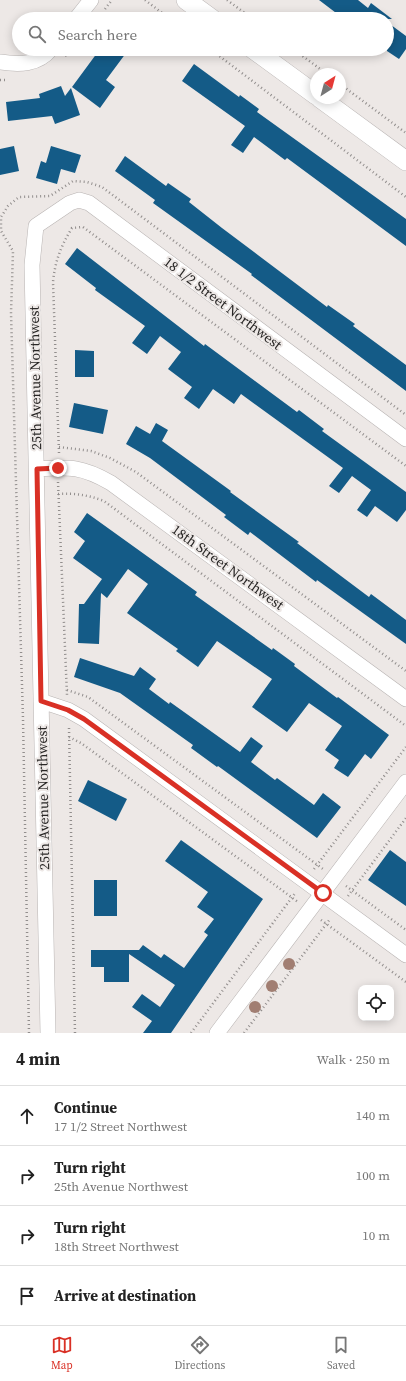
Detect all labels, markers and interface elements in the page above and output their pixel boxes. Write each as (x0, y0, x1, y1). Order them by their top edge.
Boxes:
search box (12, 12, 394, 56)
icon: search (26, 23, 48, 45)
text: Search here (58, 24, 137, 45)
north arrow (310, 68, 346, 104)
street label: 18 1/2 Street Northwest (160, 252, 287, 354)
street label: 25th Avenue Northwest (24, 305, 46, 450)
route end (49, 459, 67, 477)
street label: 18th Street Northwest (168, 519, 289, 615)
street label: 25th Avenue Northwest (32, 725, 54, 870)
route start (314, 884, 332, 902)
map controls (358, 985, 394, 1021)
button: locate (358, 985, 394, 1021)
text: 4 min (16, 1047, 60, 1071)
text: Walk · 250 m (317, 1051, 390, 1068)
text: Continue (54, 1097, 117, 1118)
icon: ahead (16, 1105, 38, 1127)
text: 140 m (356, 1107, 390, 1124)
text: 17 1/2 Street Northwest (54, 1118, 187, 1135)
text: Turn right (54, 1157, 126, 1178)
icon: right (16, 1165, 38, 1187)
text: 100 m (356, 1167, 390, 1184)
text: 25th Avenue Northwest (54, 1178, 188, 1195)
text: Turn right (54, 1217, 126, 1238)
icon: right (16, 1225, 38, 1247)
text: 10 m (362, 1227, 390, 1244)
text: 18th Street Northwest (54, 1238, 179, 1255)
icon: arrive (16, 1285, 38, 1307)
text: Arrive at destination (54, 1285, 196, 1306)
tab: Map (51, 1334, 73, 1373)
tab: Directions (174, 1334, 225, 1373)
tab: Saved (327, 1334, 355, 1373)

